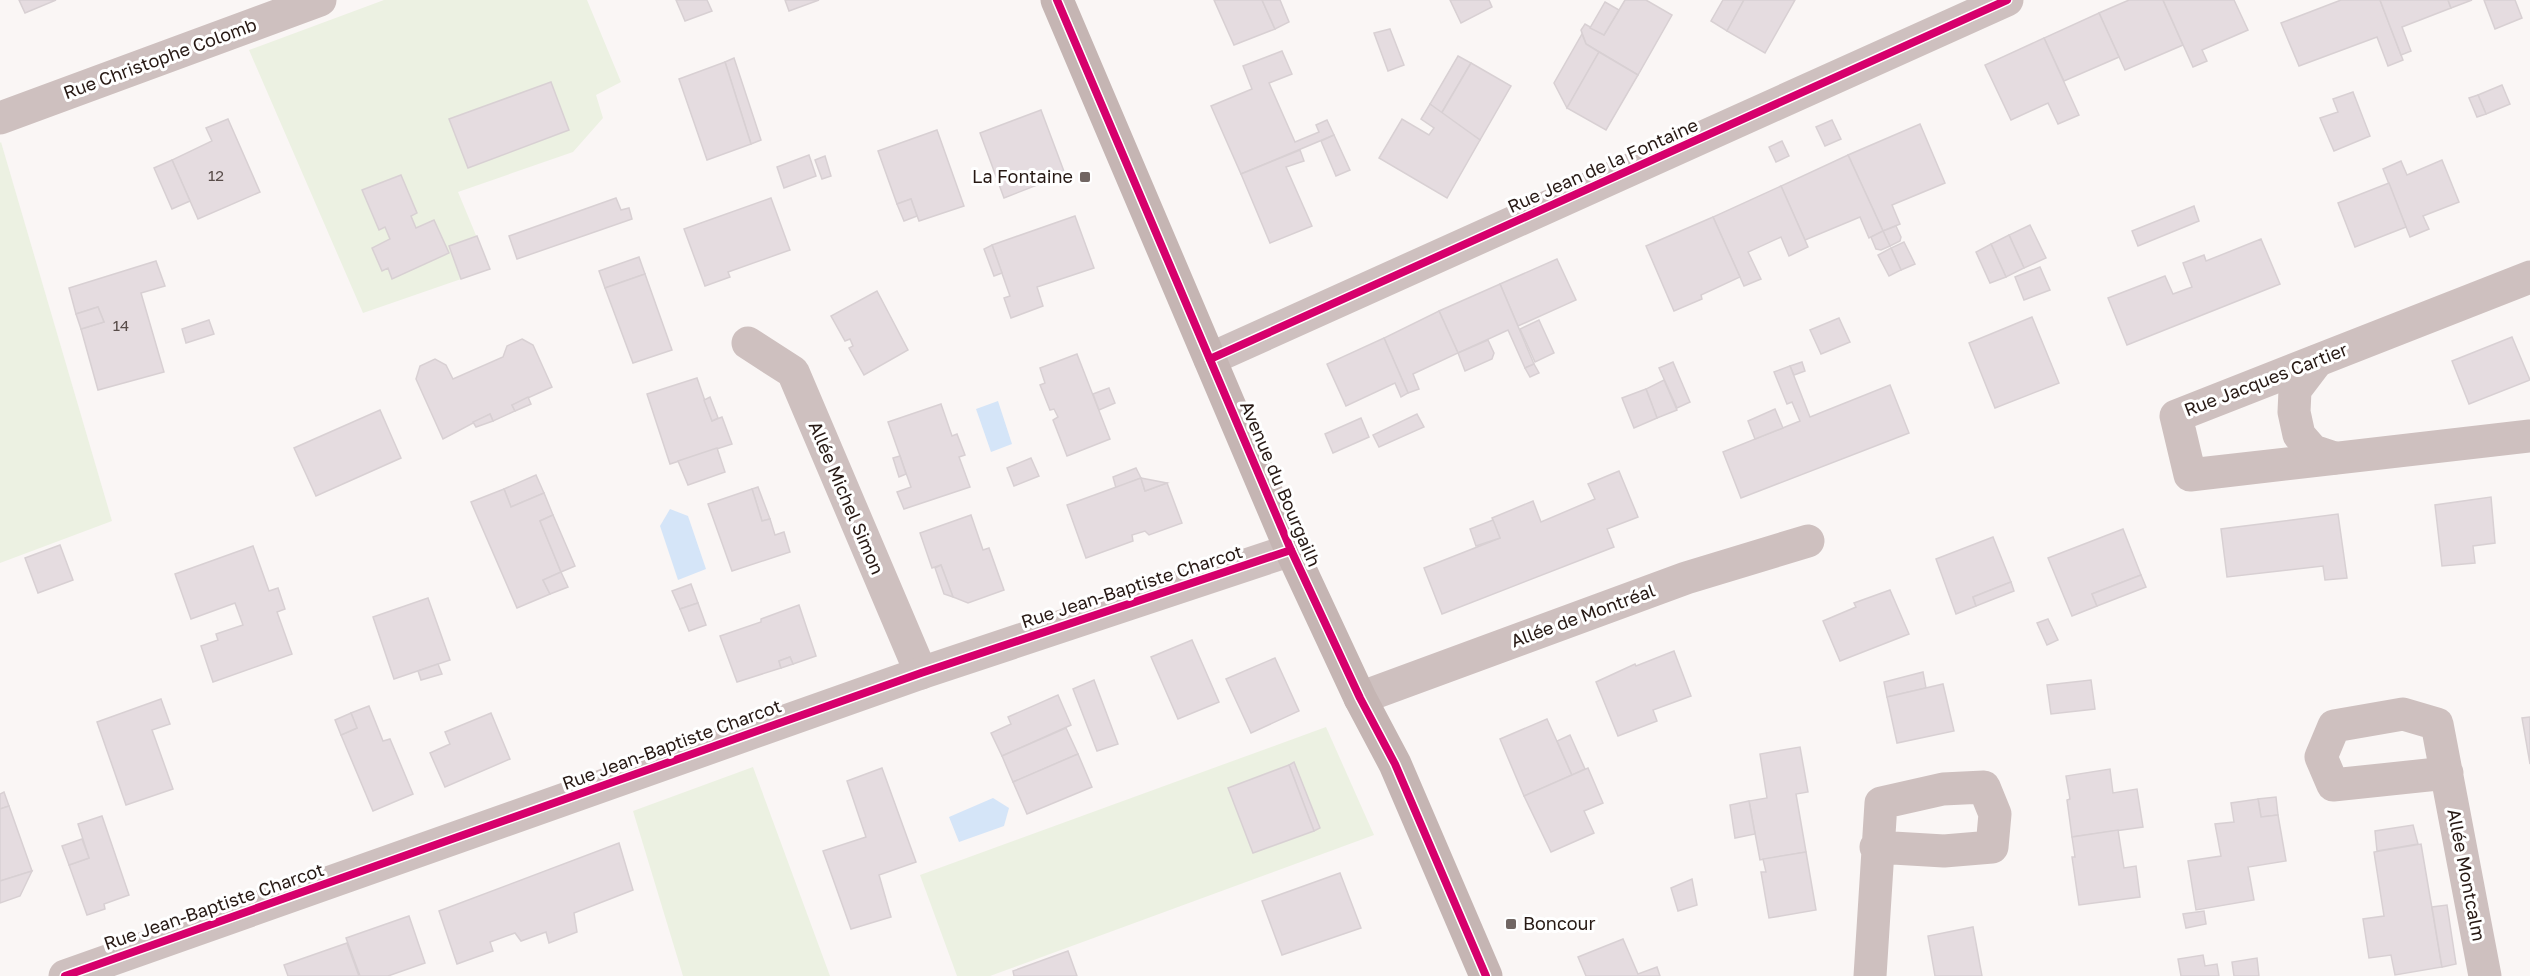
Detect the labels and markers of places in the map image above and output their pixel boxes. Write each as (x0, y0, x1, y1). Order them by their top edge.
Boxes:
place label: La Fontaine (972, 165, 1073, 187)
marker: La Fontaine (1078, 170, 1092, 184)
place label: Boncour (1523, 912, 1595, 934)
marker: Boncour (1504, 917, 1518, 931)

